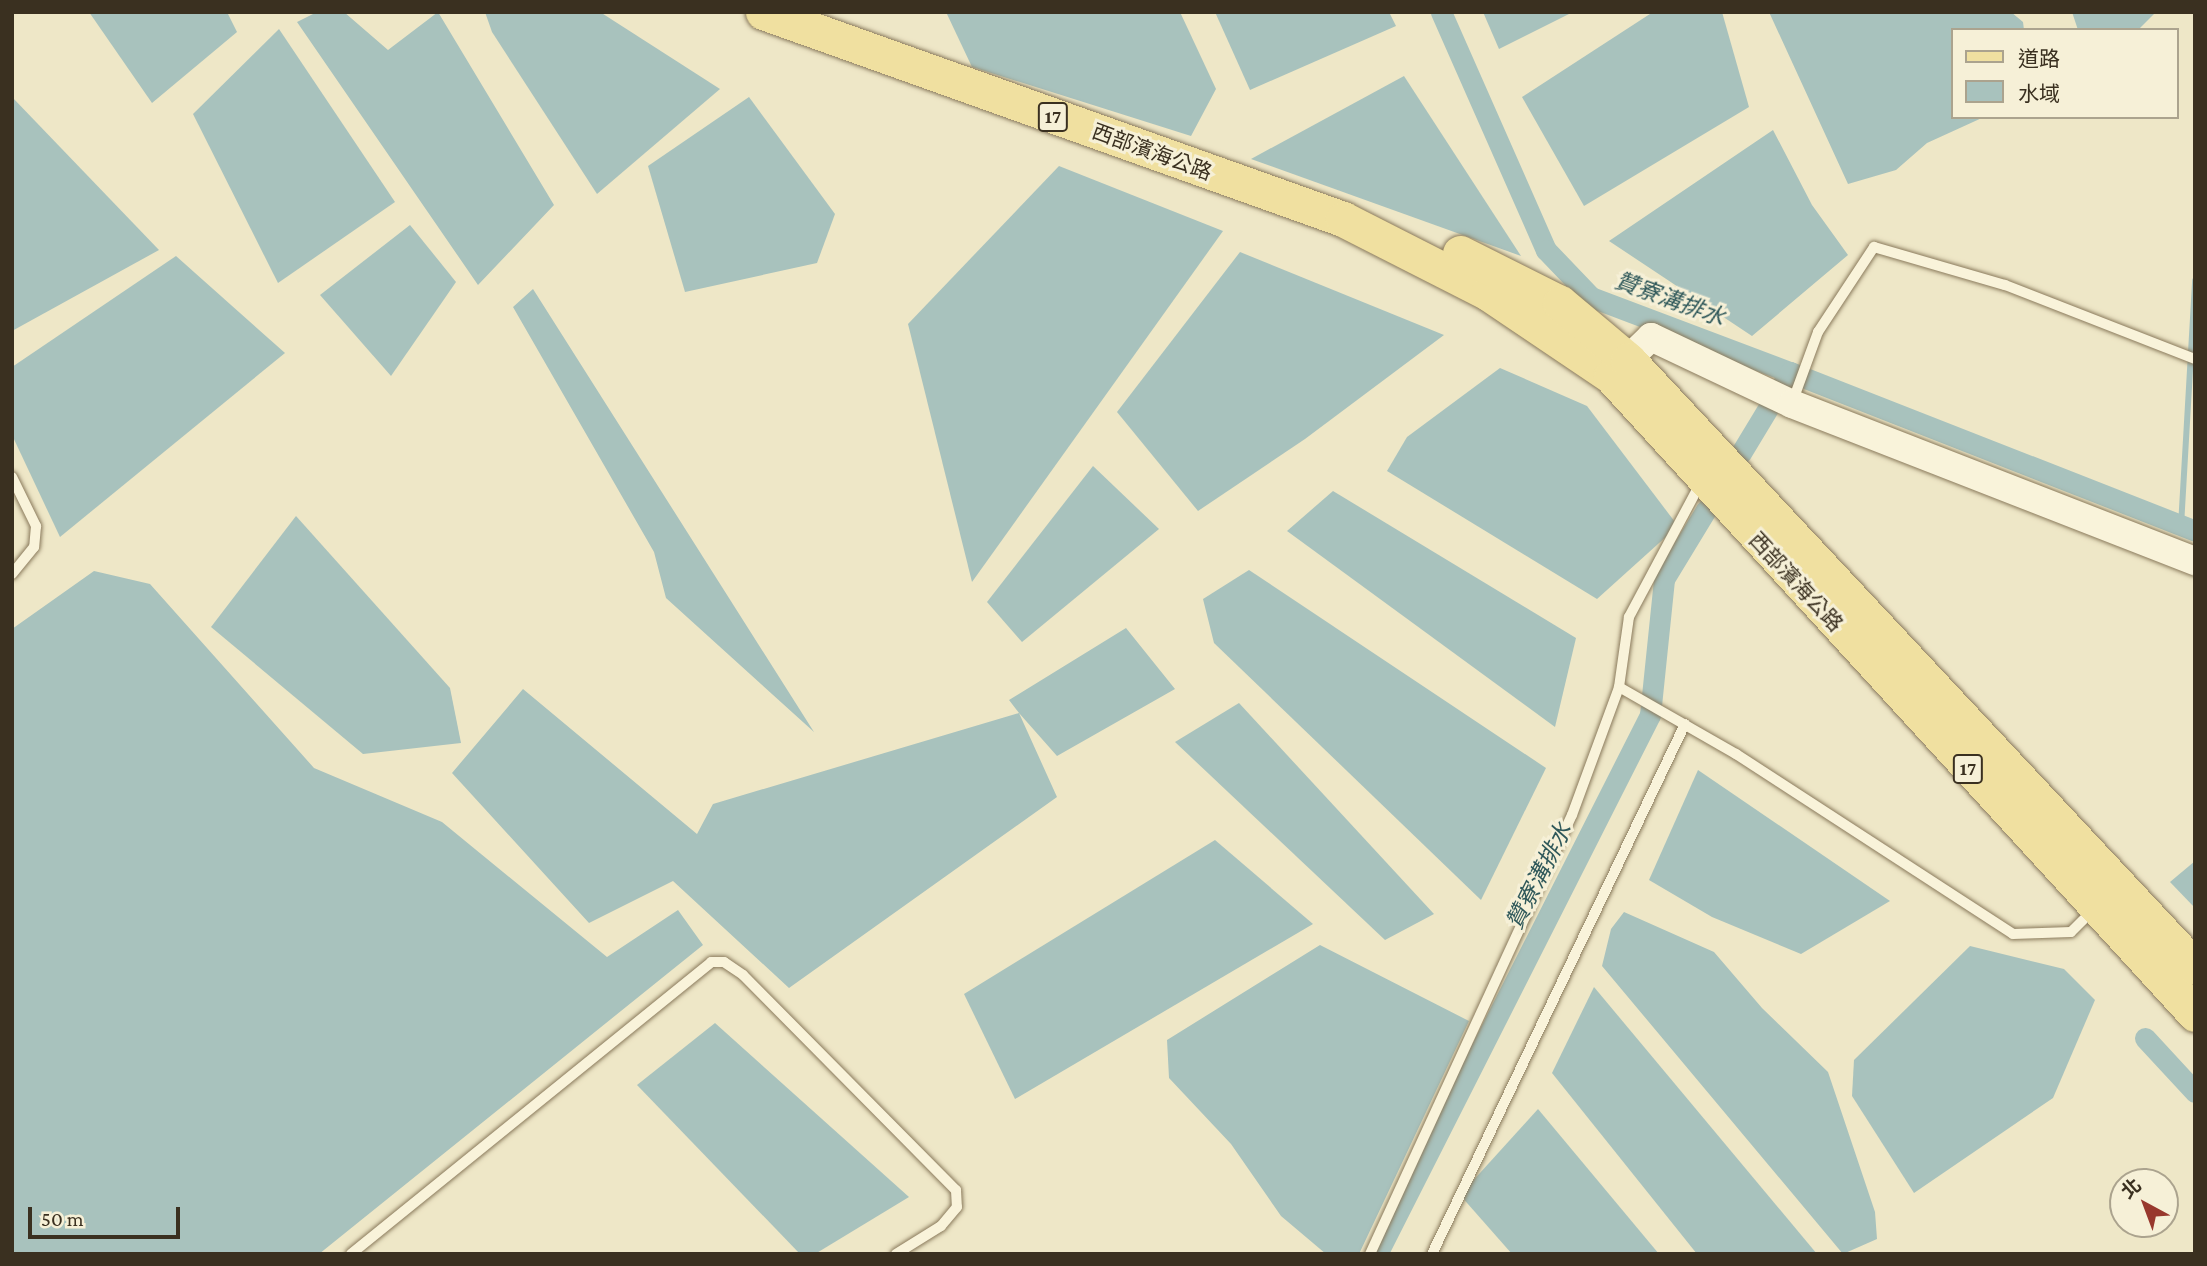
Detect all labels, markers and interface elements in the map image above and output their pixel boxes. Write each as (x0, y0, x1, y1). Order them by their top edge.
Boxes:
legend (1952, 28, 2179, 119)
text: 道路 (2018, 47, 2060, 71)
text: 水域 (2018, 82, 2060, 106)
road number: 17 (1037, 102, 1069, 132)
street label: 西部濱海公路 (1088, 119, 1216, 185)
water label: 贊寮溝排水 (1611, 266, 1729, 332)
street label: 西部濱海公路 (1744, 527, 1848, 637)
road number: 17 (1952, 754, 1984, 784)
water label: 贊寮溝排水 (1501, 819, 1577, 933)
north arrow (2109, 1168, 2179, 1238)
text: 北 (2117, 1174, 2145, 1202)
scale bar (32, 1192, 184, 1236)
text: 50 m (41, 1207, 84, 1231)

